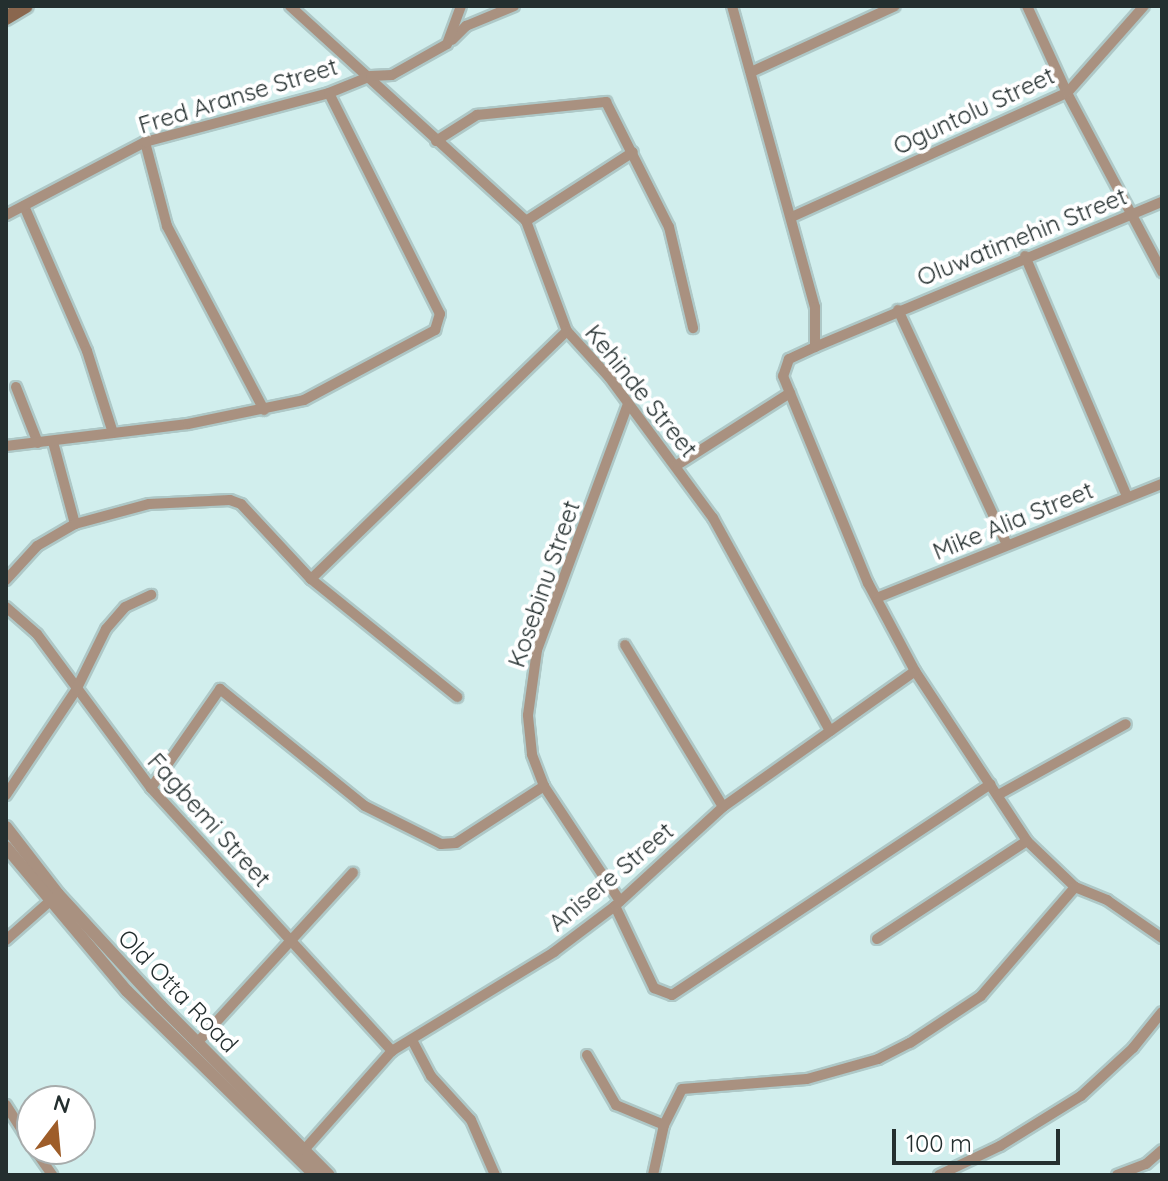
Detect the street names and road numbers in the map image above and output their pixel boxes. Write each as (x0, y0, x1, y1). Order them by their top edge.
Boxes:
street label: Fred Aranse Street (135, 52, 341, 140)
street label: Oguntolu Street (889, 61, 1059, 161)
street label: Oluwatimehin Street (913, 182, 1131, 292)
street label: Kehinde Street (579, 319, 703, 463)
street label: Mike Alia Street (929, 476, 1097, 566)
street label: Kosebinu Street (502, 497, 586, 671)
street label: Fagbemi Street (141, 747, 277, 893)
street label: Anisere Street (543, 817, 679, 937)
street label: Old Otta Road (112, 923, 244, 1059)

